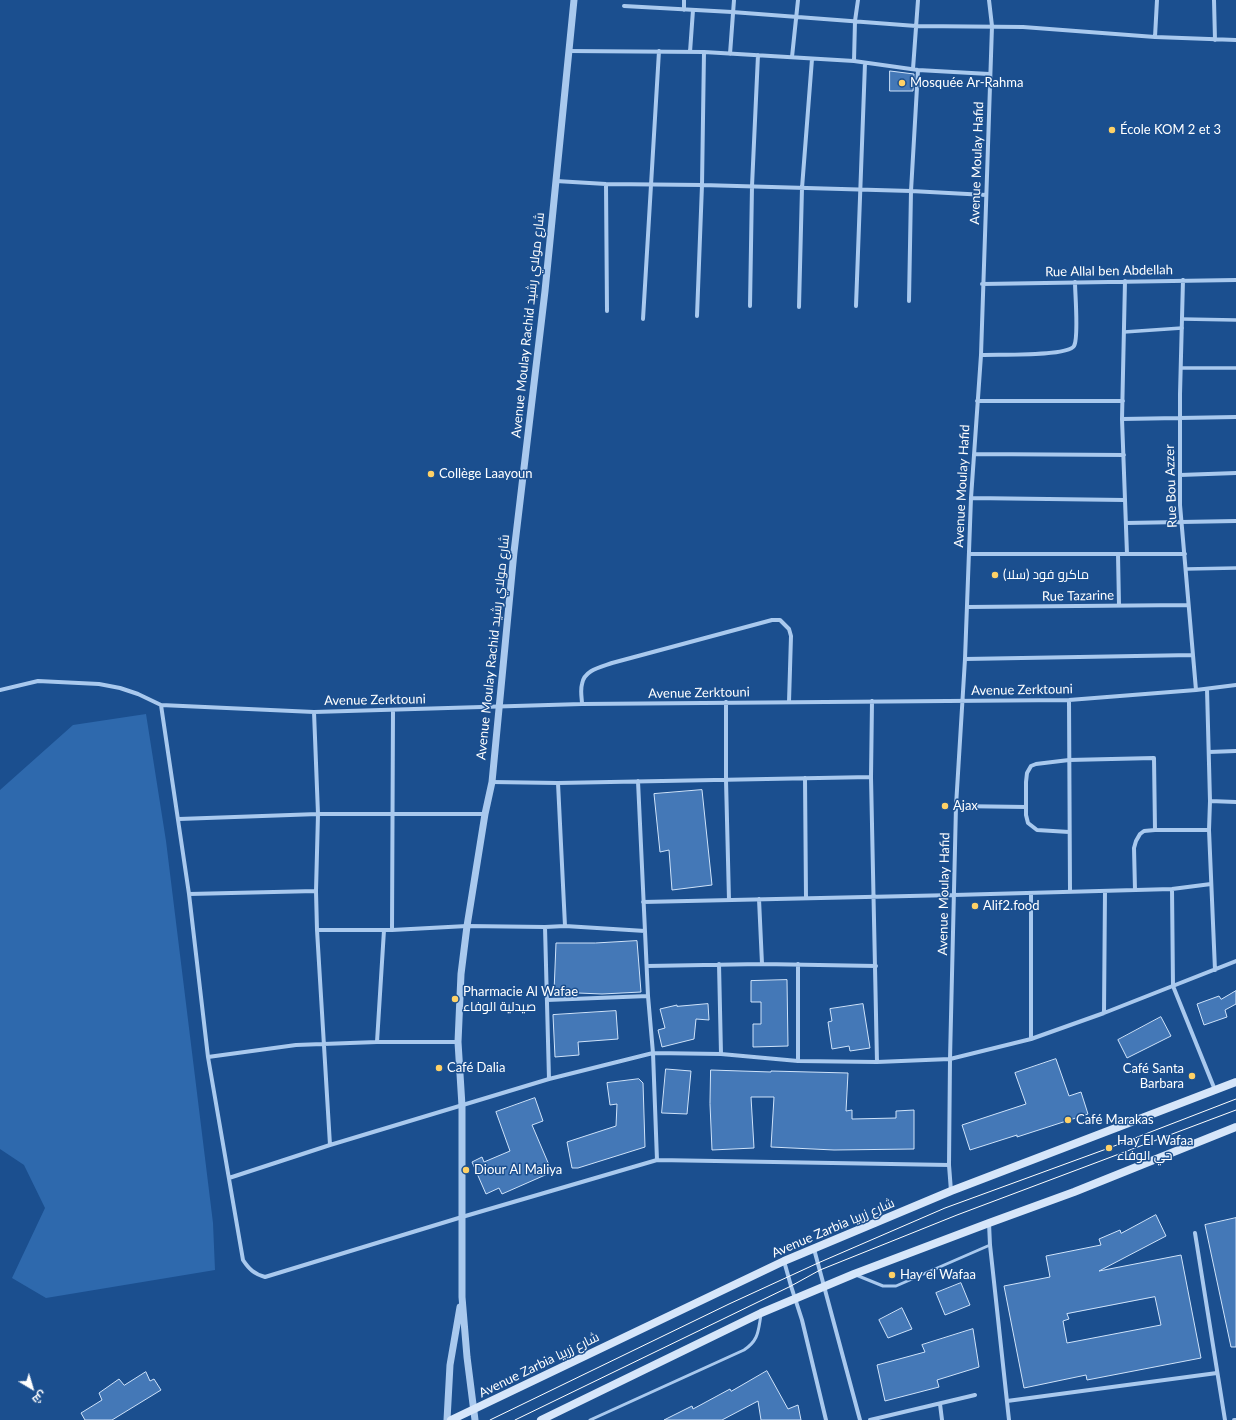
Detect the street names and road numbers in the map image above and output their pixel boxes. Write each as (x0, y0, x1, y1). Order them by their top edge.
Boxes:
street label: Avenue Moulay Hafid (967, 101, 987, 225)
street label: Avenue Moulay Rachid شارع مولاي رشيد (508, 211, 548, 439)
street label: Rue Allal ben Abdellah (1045, 262, 1173, 280)
street label: Avenue Moulay Hafid (951, 424, 973, 548)
street label: Rue Bou Azzer (1162, 444, 1180, 528)
street label: Avenue Moulay Rachid شارع مولاي رشيد (473, 533, 513, 761)
street label: Rue Tazarine (1042, 588, 1114, 604)
street label: Avenue Zerktouni (971, 681, 1073, 699)
street label: Avenue Zerktouni (648, 684, 750, 702)
street label: Avenue Zerktouni (324, 691, 426, 709)
street label: Avenue Moulay Hafid (935, 832, 953, 956)
street label: Avenue Zarbia شارع زربيا (769, 1195, 897, 1261)
street label: Avenue Zarbia شارع زربيا (476, 1329, 602, 1401)

